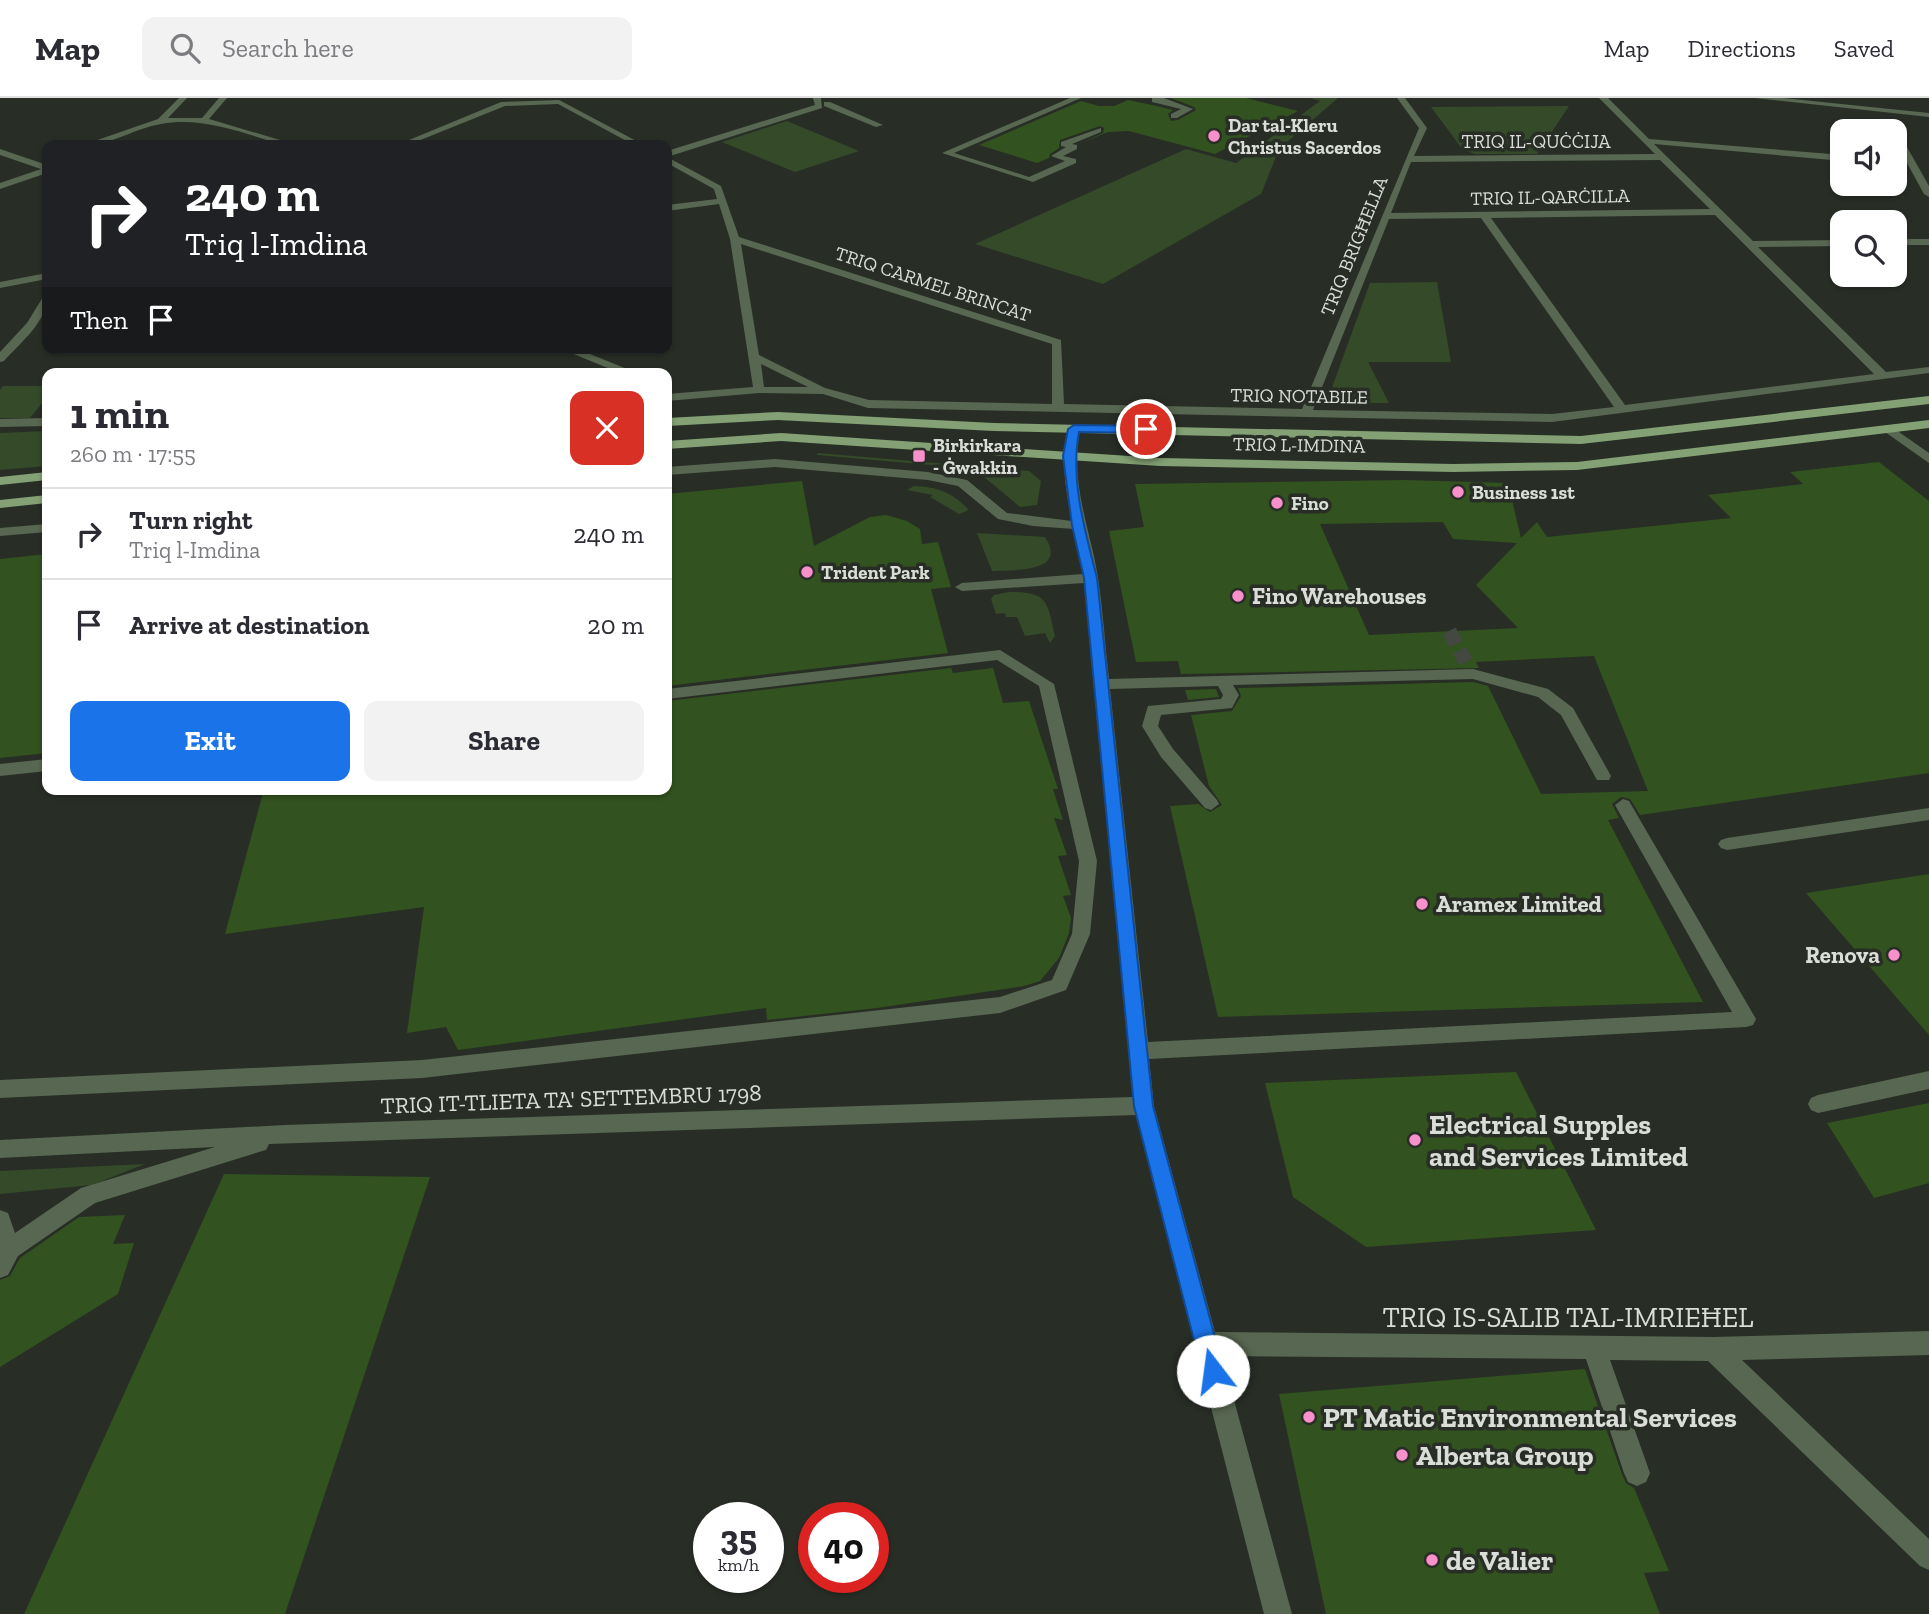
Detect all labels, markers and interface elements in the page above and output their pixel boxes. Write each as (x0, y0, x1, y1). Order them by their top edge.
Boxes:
search box (142, 17, 632, 80)
text: Map (35, 29, 100, 68)
icon: search (166, 29, 204, 67)
text: Search here (222, 32, 354, 64)
text: Map (1604, 34, 1650, 63)
text: Directions (1688, 34, 1796, 63)
text: Saved (1834, 34, 1894, 63)
place label: Dar tal-Kleru Christus Sacerdos (1228, 114, 1381, 159)
map controls (1830, 119, 1907, 287)
button: sound (1830, 119, 1907, 196)
marker: Dar tal-Kleru Christus Sacerdos (1206, 128, 1222, 144)
street label: TRIQ IL-QUĊĊIJA (1461, 130, 1611, 153)
text: 240 m (185, 165, 320, 224)
icon: right (70, 168, 161, 259)
street label: TRIQ BRIGĦELLA (1316, 172, 1393, 319)
street label: TRIQ IL-QARĊILLA (1470, 184, 1631, 210)
button: search (1830, 210, 1907, 287)
text: Triq l-Imdina (185, 225, 368, 263)
street label: TRIQ CARMEL BRINCAT (832, 241, 1034, 327)
icon: arrive (142, 301, 180, 339)
text: Then (70, 304, 128, 336)
street label: TRIQ NOTABILE (1230, 383, 1368, 409)
text: 1 min (70, 388, 169, 439)
button: close (570, 391, 644, 465)
pin (1116, 399, 1176, 459)
icon: arrive (1127, 410, 1165, 448)
street label: TRIQ L-IMDINA (1233, 432, 1366, 458)
place label: Birkirkara - Ġwakkin (933, 434, 1022, 479)
text: 260 m · 17:55 (70, 440, 196, 468)
marker: Birkirkara - Ġwakkin (911, 448, 927, 464)
place label: Business 1st (1472, 481, 1575, 504)
marker: Business 1st (1450, 484, 1466, 500)
place label: Fino (1291, 492, 1329, 515)
marker: Fino (1269, 495, 1285, 511)
text: Turn right (129, 504, 252, 536)
icon: right (70, 515, 108, 553)
text: 240 m (573, 518, 644, 550)
text: Triq l-Imdina (129, 536, 260, 564)
place label: Trident Park (821, 561, 930, 584)
marker: Trident Park (799, 564, 815, 580)
place label: Fino Warehouses (1252, 582, 1427, 610)
marker: Fino Warehouses (1230, 588, 1246, 604)
icon: arrive (70, 606, 108, 644)
text: Arrive at destination (129, 609, 369, 641)
text: 20 m (587, 609, 644, 641)
button: Exit (70, 701, 350, 781)
button: Share (364, 701, 644, 781)
place label: Aramex Limited (1436, 890, 1602, 918)
marker: Aramex Limited (1414, 896, 1430, 912)
place label: Renova (1805, 941, 1880, 969)
marker: Renova (1886, 947, 1902, 963)
street label: TRIQ IT-TLIETA TA' SETTEMBRU 1798 (380, 1078, 762, 1120)
place label: Electrical Supples and Services Limited (1429, 1108, 1688, 1173)
marker: Electrical Supples and Services Limited (1407, 1132, 1423, 1148)
street label: TRIQ IS-SALIB TAL-IMRIEĦEL (1382, 1301, 1754, 1334)
position arrow (1176, 1334, 1250, 1408)
place label: PT Matic Environmental Services (1323, 1401, 1737, 1434)
marker: PT Matic Environmental Services (1301, 1409, 1317, 1425)
place label: Alberta Group (1416, 1439, 1594, 1472)
marker: Alberta Group (1394, 1447, 1410, 1463)
speed limit sign: 40 (798, 1502, 889, 1593)
text: 35 (720, 1517, 757, 1559)
place label: de Valier (1446, 1544, 1553, 1577)
marker: de Valier (1424, 1552, 1440, 1568)
text: km/h (718, 1554, 759, 1576)

